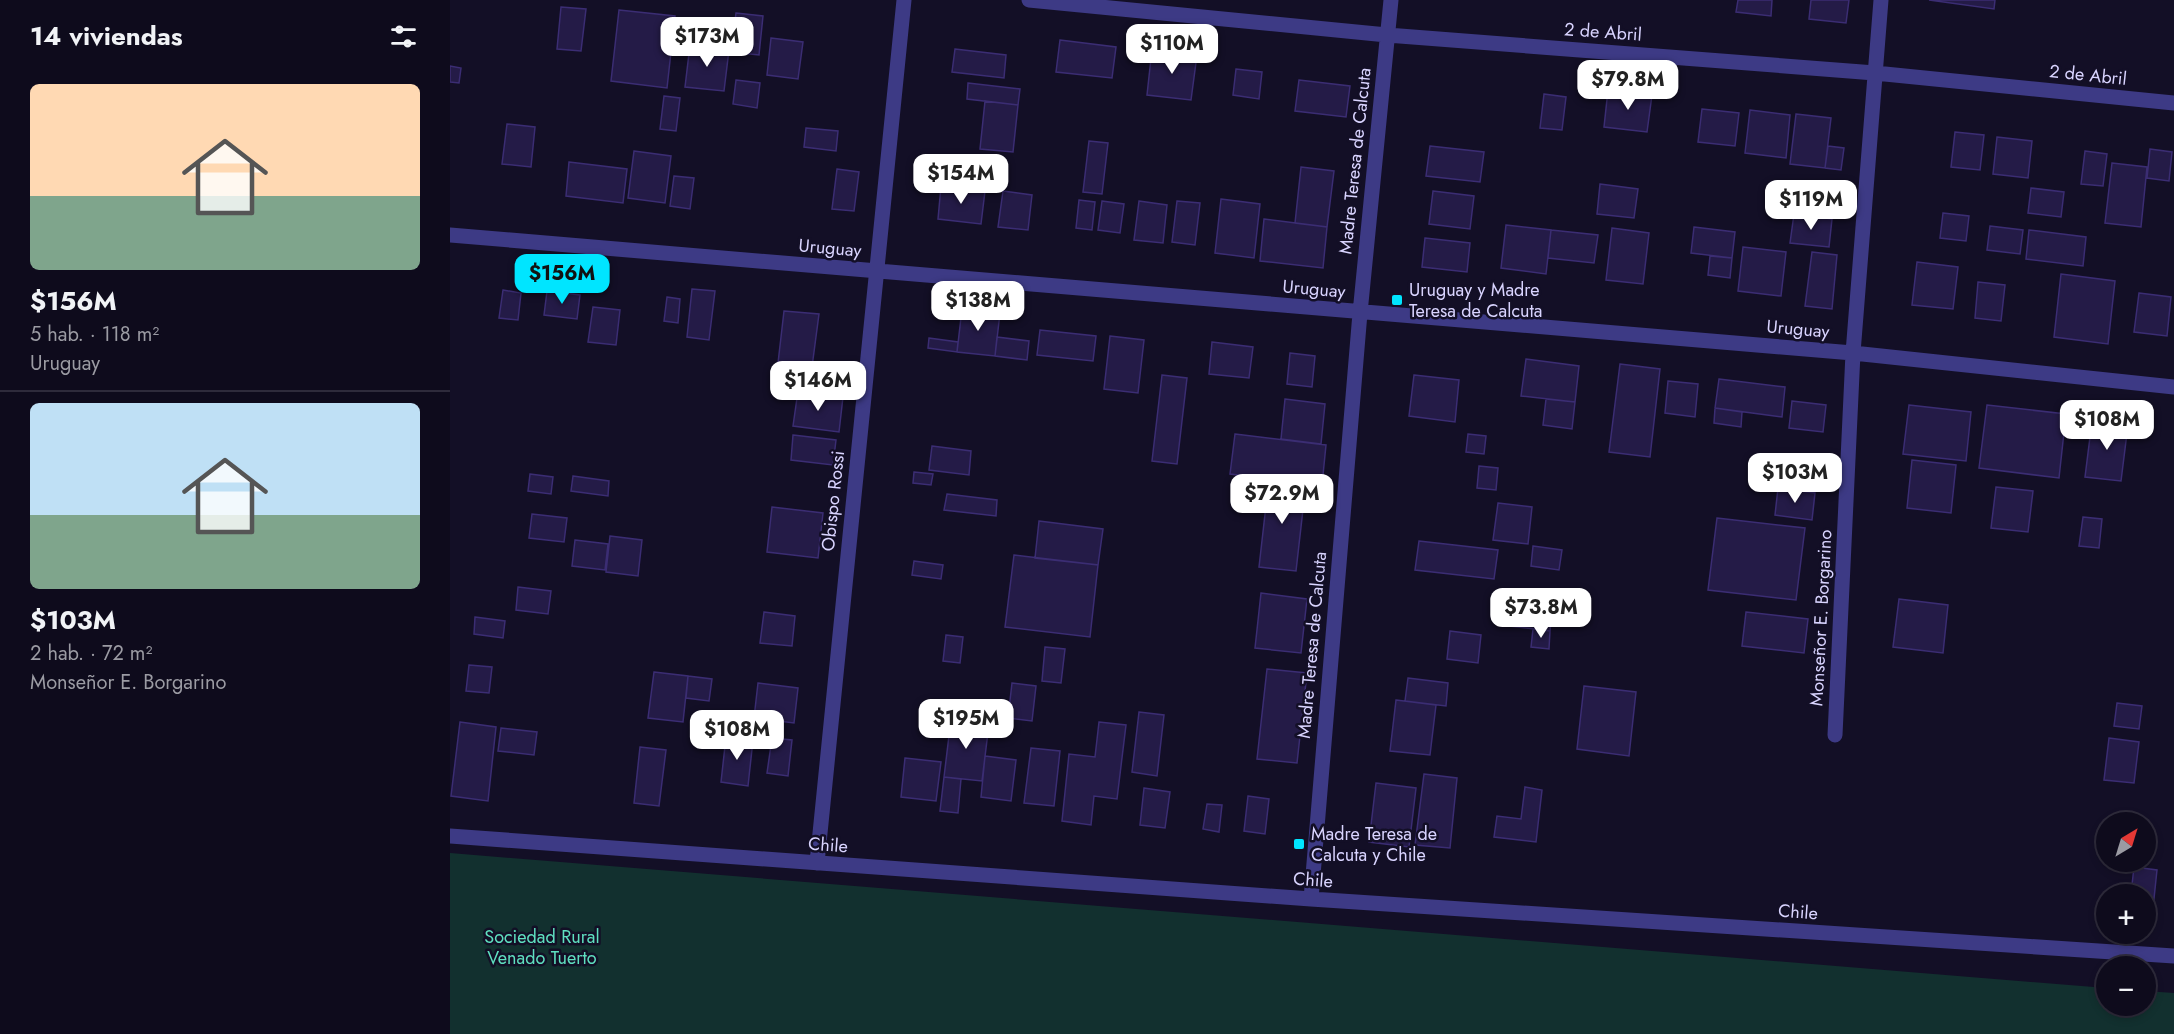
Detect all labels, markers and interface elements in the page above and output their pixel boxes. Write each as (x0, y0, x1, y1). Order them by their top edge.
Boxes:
street label: 2 de Abril (1563, 16, 1643, 48)
text: 14 viviendas (30, 17, 183, 55)
pin: $173M (665, 17, 749, 68)
icon: filters (387, 20, 420, 53)
text: $173M (675, 22, 739, 51)
pin: $110M (1130, 24, 1214, 75)
text: $110M (1140, 29, 1204, 58)
street label: 2 de Abril (2048, 58, 2128, 92)
pin: $79.8M (1579, 60, 1677, 111)
text: $79.8M (1591, 65, 1665, 94)
street label: Madre Teresa de Calcuta (1332, 66, 1378, 256)
icon: home (171, 123, 279, 231)
pin: $154M (919, 154, 1003, 205)
text: $154M (927, 159, 995, 188)
pin: $119M (1769, 180, 1853, 231)
text: $119M (1779, 185, 1843, 214)
street label: Uruguay (797, 232, 863, 264)
pin: $156M (520, 254, 604, 305)
text: $156M (529, 259, 595, 288)
street label: Uruguay (1281, 273, 1347, 305)
place label: Uruguay y Madre Teresa de Calcuta (1409, 277, 1542, 324)
pin: $138M (936, 281, 1020, 332)
text: $156M (30, 282, 117, 320)
text: $138M (945, 286, 1011, 315)
marker: Uruguay y Madre Teresa de Calcuta (1390, 293, 1404, 307)
street label: Uruguay (1765, 313, 1831, 345)
text: 5 hab. · 118 m² (30, 320, 159, 349)
text: Uruguay (30, 349, 100, 378)
pin: $146M (776, 361, 860, 412)
text: $146M (784, 366, 852, 395)
pin: $108M (2065, 400, 2149, 451)
text: $108M (2074, 405, 2140, 434)
icon: home (171, 442, 279, 550)
street label: Obispo Rossi (815, 449, 851, 553)
pin: $103M (1753, 453, 1837, 504)
text: $103M (1762, 458, 1828, 487)
pin: $72.9M (1233, 474, 1331, 525)
text: $72.9M (1244, 479, 1320, 508)
street label: Monseñor E. Borgarino (1803, 529, 1839, 707)
street label: Madre Teresa de Calcuta (1291, 550, 1333, 740)
pin: $73.8M (1492, 588, 1590, 639)
text: $73.8M (1504, 593, 1578, 622)
text: $103M (30, 601, 116, 639)
text: 2 hab. · 72 m² (30, 639, 152, 668)
text: Monseñor E. Borgarino (30, 668, 226, 697)
pin: $195M (924, 699, 1008, 750)
text: $195M (933, 704, 999, 733)
pin: $108M (695, 710, 779, 761)
text: $108M (704, 715, 770, 744)
north arrow (2096, 812, 2156, 872)
map controls (2096, 812, 2156, 1016)
place label: Madre Teresa de Calcuta y Chile (1311, 821, 1437, 868)
street label: Chile (807, 831, 849, 859)
marker: Madre Teresa de Calcuta y Chile (1292, 837, 1306, 851)
street label: Chile (1292, 866, 1334, 894)
button: + (2096, 884, 2156, 944)
street label: Chile (1777, 898, 1819, 926)
park label: Sociedad Rural Venado Tuerto (484, 924, 600, 971)
button: − (2096, 956, 2156, 1016)

